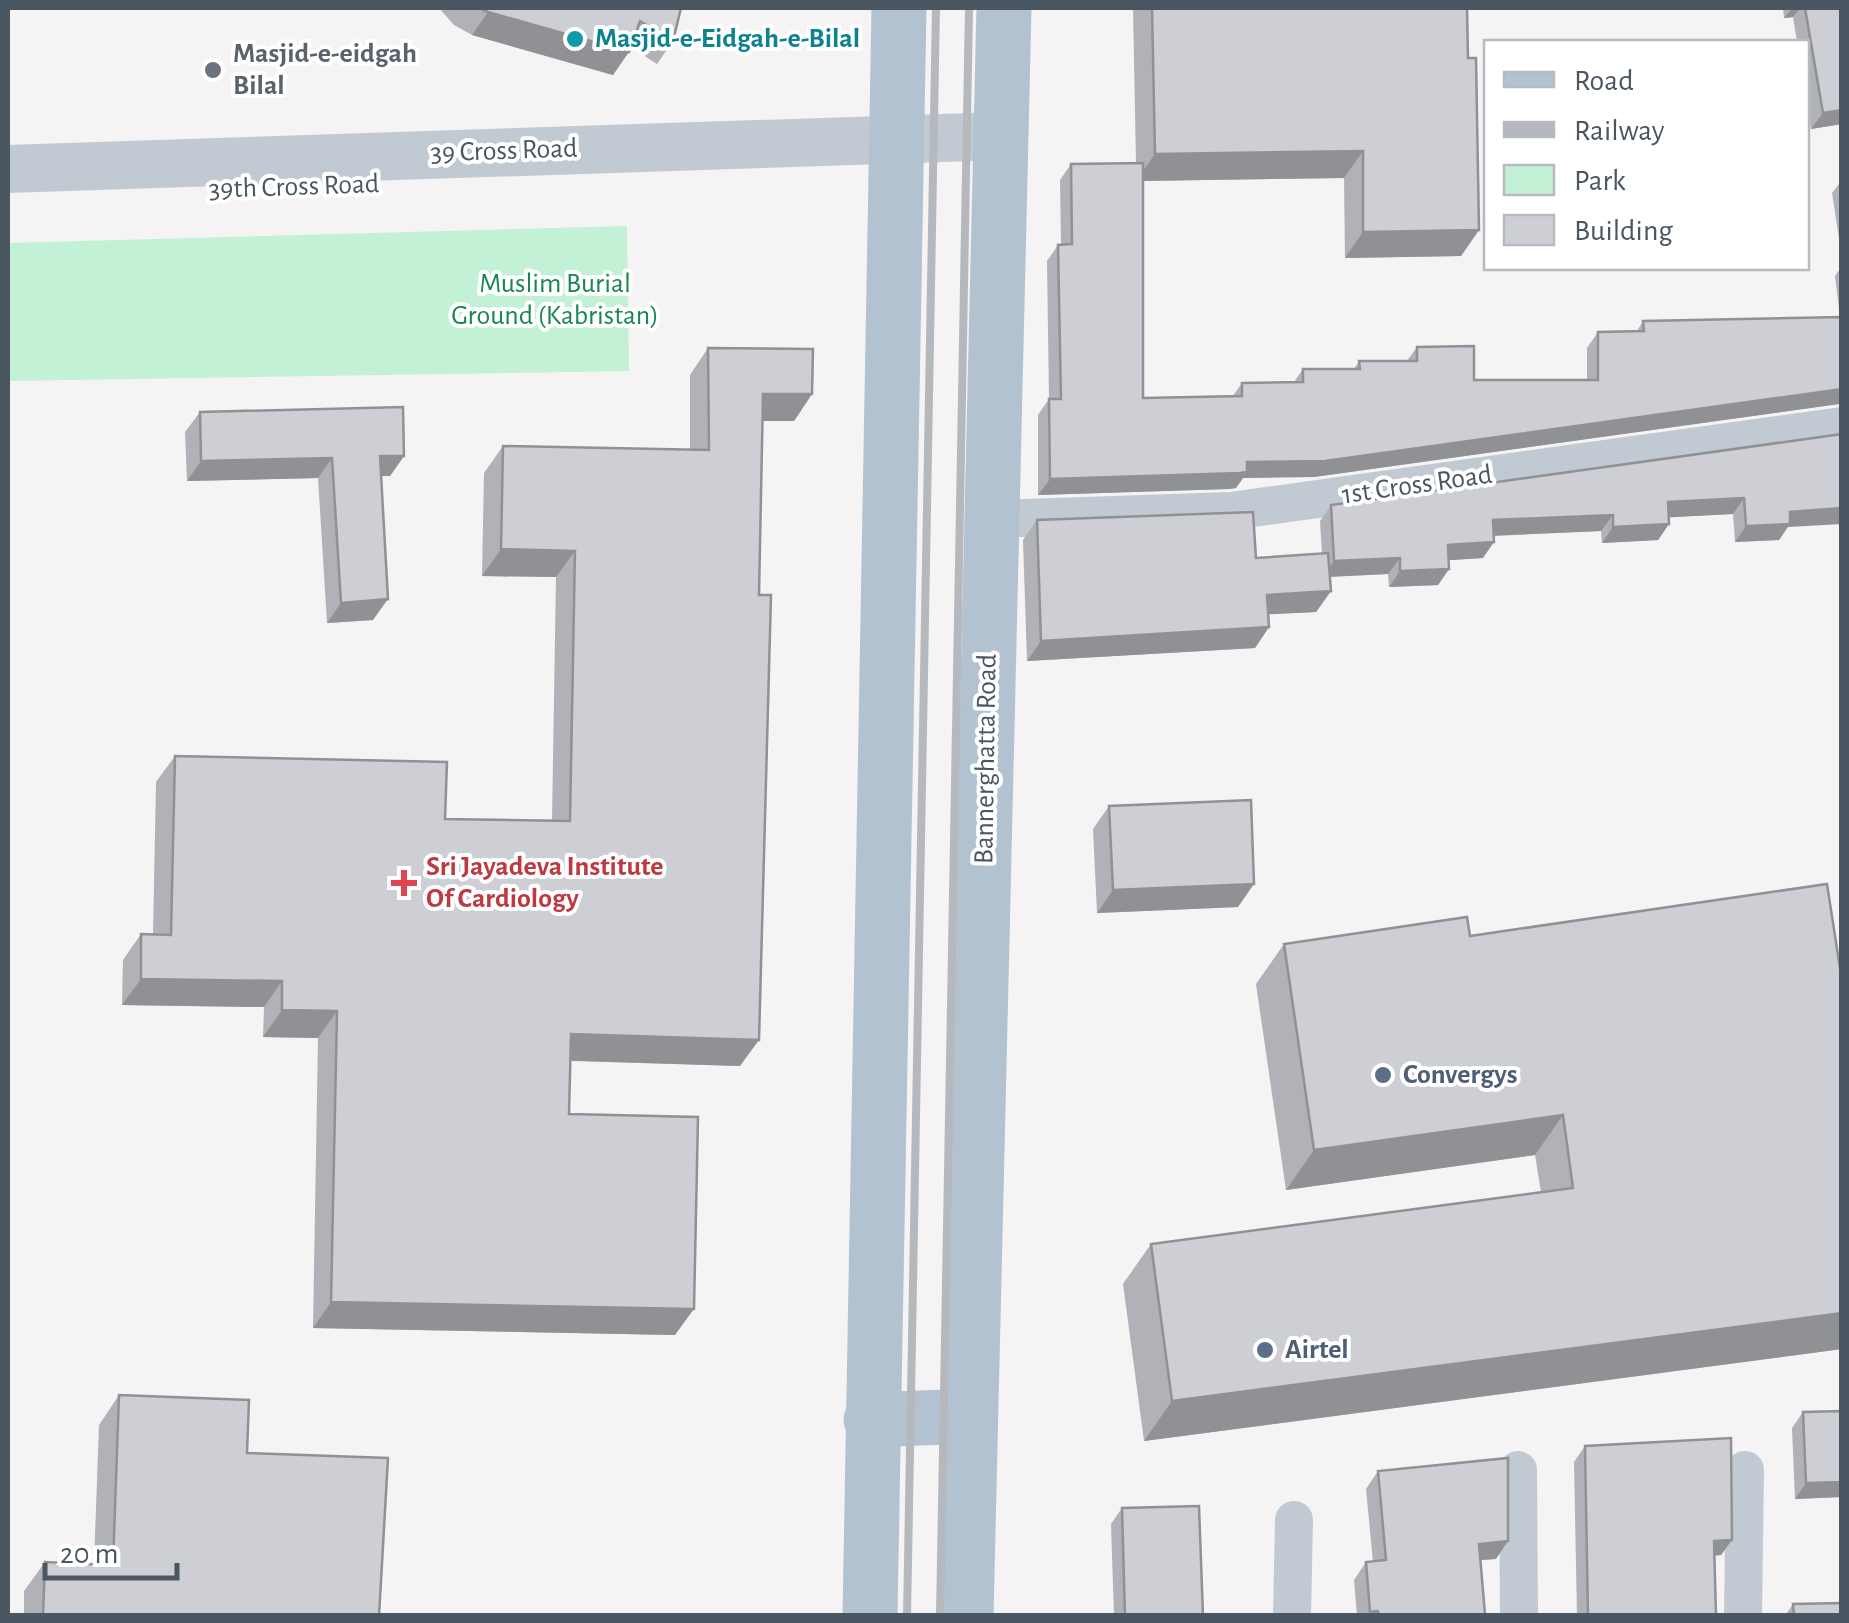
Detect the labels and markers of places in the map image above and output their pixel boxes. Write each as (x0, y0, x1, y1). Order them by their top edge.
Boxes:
place label: Masjid-e-Eidgah-e-Bilal (595, 25, 860, 53)
marker: Masjid-e-Eidgah-e-Bilal (564, 28, 586, 50)
place label: Masjid-e-eidgah Bilal (233, 40, 417, 100)
marker: Masjid-e-eidgah Bilal (202, 59, 224, 81)
place label: Sri Jayadeva Institute Of Cardiology (426, 853, 664, 913)
marker: Sri Jayadeva Institute Of Cardiology (391, 870, 417, 896)
place label: Convergys (1403, 1061, 1518, 1089)
marker: Convergys (1372, 1064, 1394, 1086)
place label: Airtel (1285, 1336, 1349, 1364)
marker: Airtel (1254, 1339, 1276, 1361)

